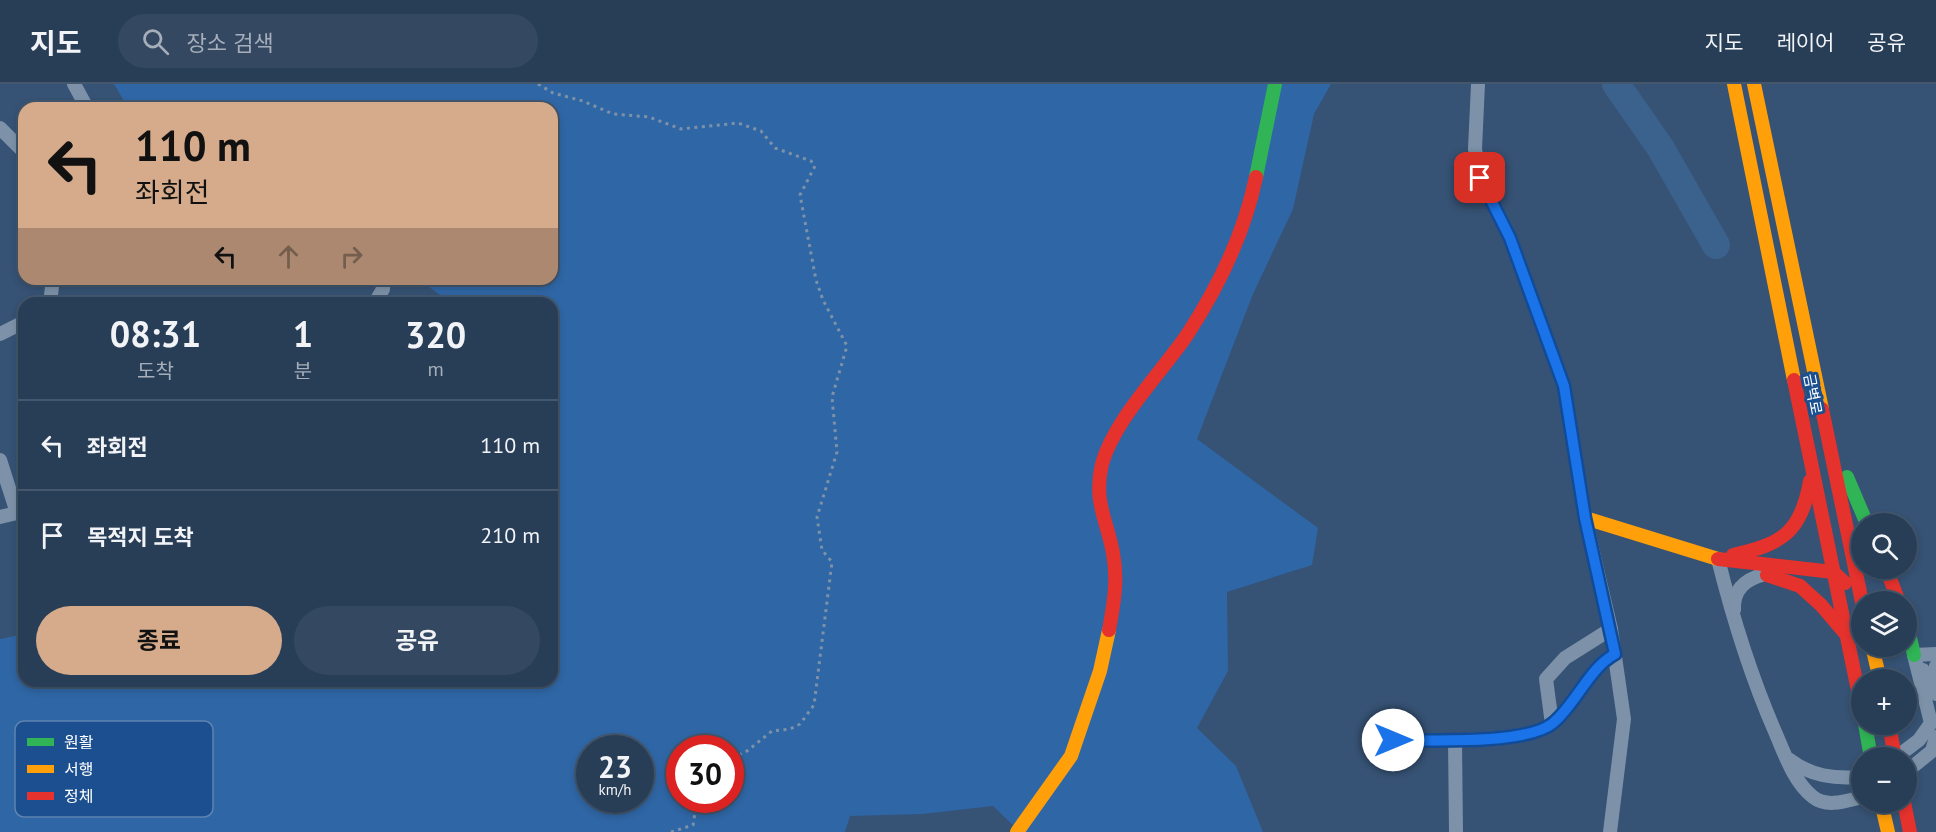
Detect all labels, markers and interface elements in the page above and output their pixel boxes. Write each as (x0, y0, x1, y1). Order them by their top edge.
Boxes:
search box (118, 14, 538, 68)
text: 지도 (30, 24, 82, 61)
icon: search (139, 25, 172, 58)
text: 장소 검색 (187, 29, 273, 57)
text: 지도 (1705, 29, 1743, 56)
text: 레이어 (1776, 29, 1834, 56)
text: 공유 (1867, 29, 1906, 56)
text: 110 m (135, 118, 251, 173)
icon: left (36, 126, 114, 204)
pin (1454, 152, 1505, 203)
icon: arrive (1463, 161, 1496, 194)
text: 좌회전 (135, 175, 210, 209)
icon: left (209, 240, 242, 273)
icon: ahead (272, 240, 305, 273)
icon: right (335, 240, 368, 273)
text: 08:31 (110, 310, 201, 357)
text: 1 (293, 310, 313, 357)
text: 320 (405, 311, 466, 358)
text: m (427, 356, 444, 382)
text: 도착 (137, 358, 174, 384)
text: 분 (294, 358, 312, 384)
street label: 금벽로 (1800, 372, 1826, 416)
icon: left (36, 429, 69, 462)
text: 110 m (480, 431, 540, 459)
text: 좌회전 (87, 433, 148, 461)
map controls (1851, 513, 1917, 813)
button: search (1851, 513, 1917, 579)
icon: arrive (36, 519, 69, 552)
text: 210 m (480, 521, 540, 549)
text: 목적지 도착 (87, 523, 194, 551)
button: layers (1851, 591, 1917, 657)
button: 종료 (36, 606, 282, 675)
button: 공유 (294, 606, 540, 675)
button: + (1851, 669, 1917, 735)
position arrow (1361, 708, 1425, 772)
legend (15, 721, 213, 817)
text: 원활 (64, 732, 94, 752)
speed limit sign: 30 (666, 735, 744, 813)
text: 23 (598, 747, 632, 786)
button: − (1851, 747, 1917, 813)
text: 서행 (64, 759, 93, 779)
text: km/h (599, 780, 631, 799)
text: 정체 (64, 786, 93, 806)

